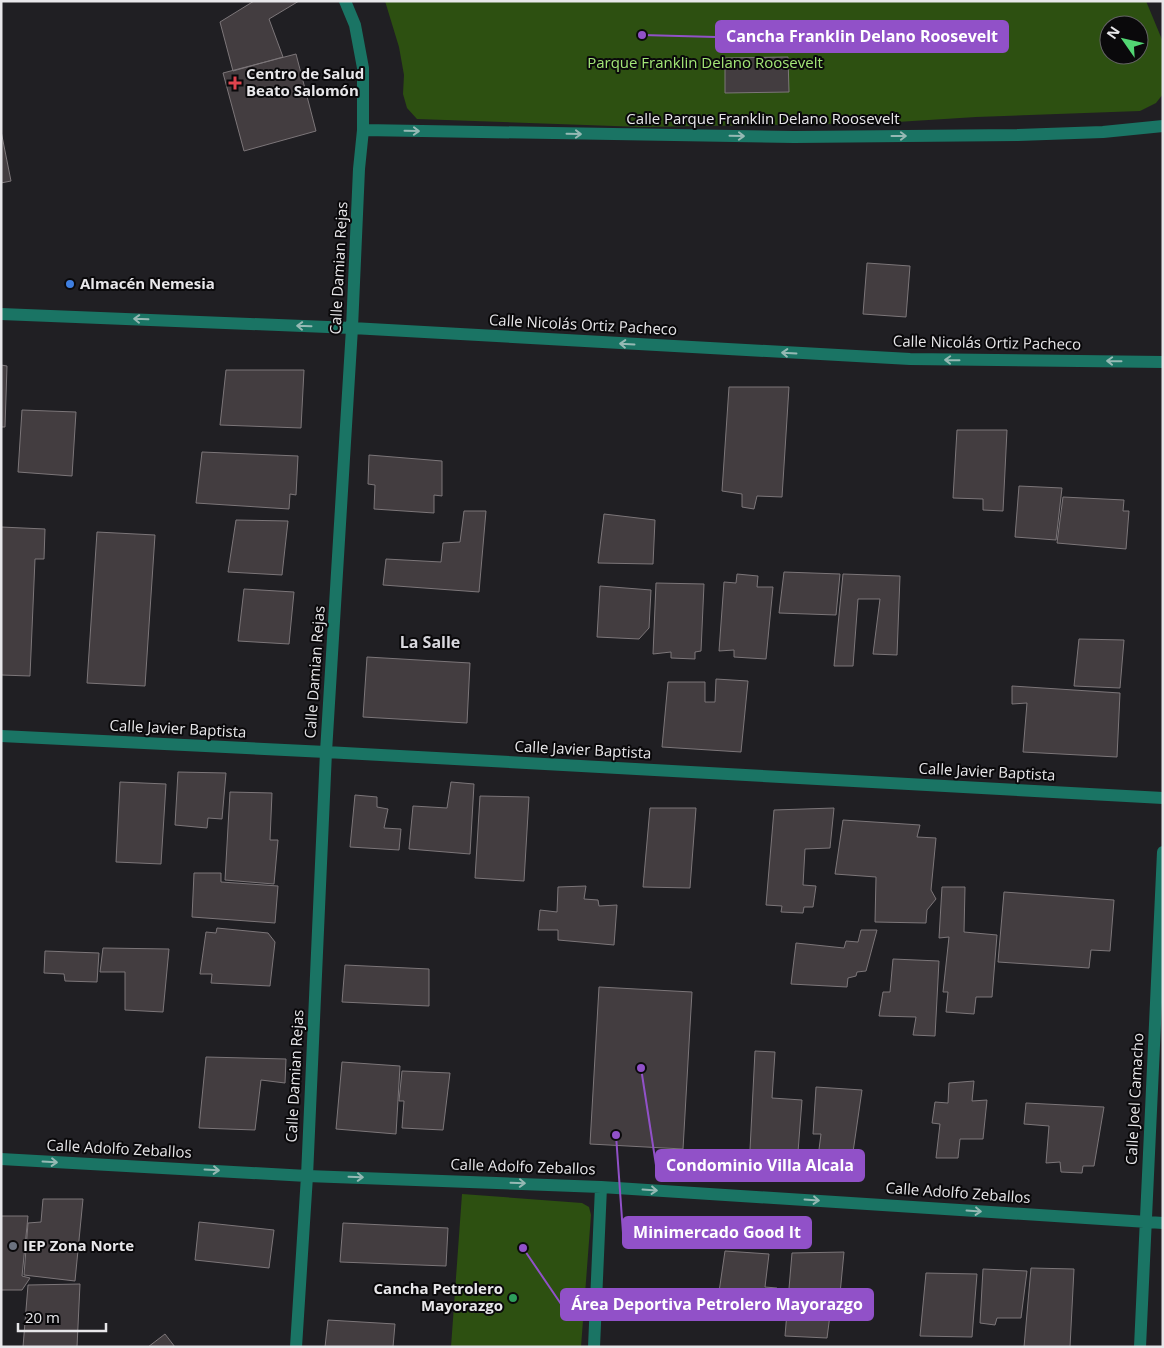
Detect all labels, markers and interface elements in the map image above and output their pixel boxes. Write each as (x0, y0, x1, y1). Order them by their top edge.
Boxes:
north arrow (1099, 15, 1149, 65)
callout: Cancha Franklin Delano Roosevelt (716, 21, 1008, 52)
text: N (1102, 22, 1124, 42)
text: Cancha Franklin Delano Roosevelt (726, 25, 998, 47)
park label: Parque Franklin Delano Roosevelt (587, 52, 823, 72)
place label: Centro de Salud Beato Salomón (246, 63, 364, 100)
marker: Centro de Salud Beato Salomón (228, 76, 242, 90)
street label: Calle Parque Franklin Delano Roosevelt (626, 108, 900, 128)
one-way arrow (404, 126, 420, 136)
one-way arrow (566, 129, 582, 139)
one-way arrow (729, 132, 745, 141)
one-way arrow (891, 132, 907, 141)
street label: Calle Damian Rejas (325, 201, 351, 335)
place label: Almacén Nemesia (80, 273, 215, 293)
marker: Almacén Nemesia (64, 278, 76, 290)
street label: Calle Nicolás Ortiz Pacheco (488, 309, 678, 339)
one-way arrow (134, 315, 150, 324)
one-way arrow (296, 322, 312, 331)
street label: Calle Nicolás Ortiz Pacheco (893, 330, 1081, 354)
one-way arrow (619, 339, 635, 348)
one-way arrow (781, 348, 797, 357)
one-way arrow (944, 355, 960, 365)
one-way arrow (1106, 356, 1122, 366)
street label: Calle Damian Rejas (299, 605, 329, 739)
district label: La Salle (400, 631, 460, 653)
street label: Calle Javier Baptista (109, 714, 247, 742)
street label: Calle Javier Baptista (514, 735, 652, 763)
street label: Calle Javier Baptista (918, 757, 1056, 785)
street label: Calle Damian Rejas (281, 1009, 307, 1143)
street label: Calle Joel Camacho (1121, 1032, 1147, 1166)
street label: Calle Adolfo Zeballos (46, 1134, 192, 1162)
callout: Condominio Villa Alcala (656, 1150, 864, 1181)
street label: Calle Adolfo Zeballos (450, 1153, 596, 1179)
text: Condominio Villa Alcala (666, 1154, 854, 1176)
one-way arrow (42, 1157, 58, 1166)
one-way arrow (204, 1166, 220, 1175)
one-way arrow (348, 1173, 364, 1182)
street label: Calle Adolfo Zeballos (885, 1177, 1031, 1207)
one-way arrow (510, 1179, 526, 1188)
one-way arrow (641, 1185, 657, 1194)
one-way arrow (803, 1196, 819, 1205)
one-way arrow (966, 1206, 982, 1215)
callout: Minimercado Good It (623, 1217, 811, 1248)
text: Minimercado Good It (633, 1221, 801, 1243)
place label: IEP Zona Norte (23, 1235, 134, 1255)
marker: IEP Zona Norte (7, 1240, 19, 1252)
place label: Cancha Petrolero Mayorazgo (374, 1278, 503, 1315)
callout: Área Deportiva Petrolero Mayorazgo (561, 1289, 873, 1320)
marker: Cancha Petrolero Mayorazgo (507, 1292, 519, 1304)
text: Área Deportiva Petrolero Mayorazgo (571, 1293, 863, 1315)
scale bar (18, 1300, 105, 1332)
text: 20 m (25, 1307, 60, 1327)

